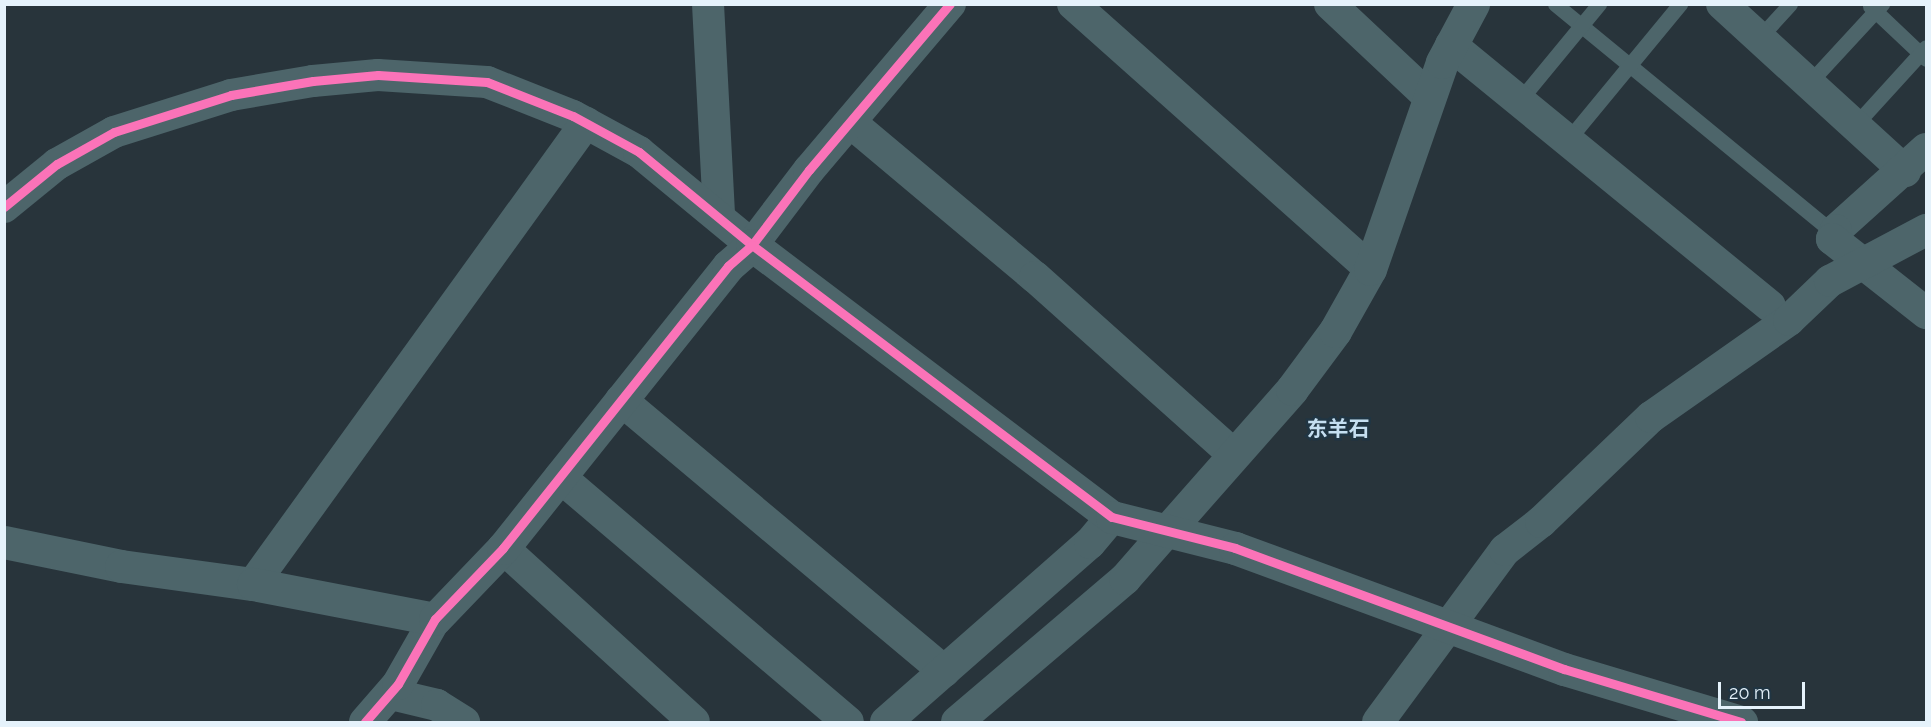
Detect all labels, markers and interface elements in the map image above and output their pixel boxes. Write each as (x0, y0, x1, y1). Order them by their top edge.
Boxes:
district label: 东羊石 (1307, 416, 1369, 442)
scale bar (1721, 670, 1808, 708)
text: 20 m (1729, 682, 1771, 703)

